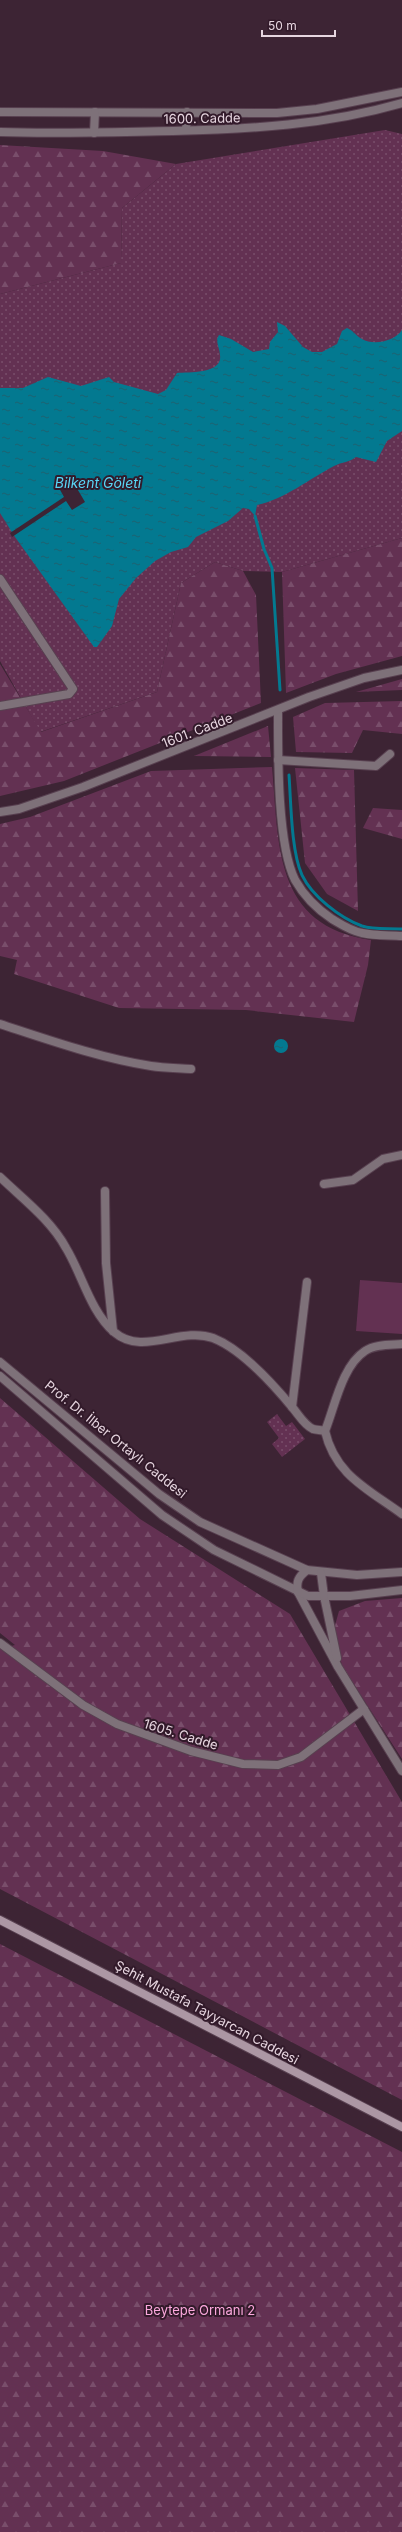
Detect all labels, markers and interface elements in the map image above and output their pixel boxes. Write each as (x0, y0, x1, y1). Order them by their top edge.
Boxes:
scale bar (262, 12, 335, 38)
text: 50 m (268, 18, 297, 33)
street label: 1600. Cadde (163, 109, 241, 127)
water label: Bilkent Göleti (55, 474, 142, 491)
street label: 1601. Cadde (159, 709, 235, 751)
street label: Prof. Dr. İlber Ortaylı Caddesi (42, 1377, 190, 1501)
street label: 1605. Cadde (142, 1715, 220, 1753)
street label: Şehit Mustafa Tayyarcan Caddesi (112, 1957, 302, 2067)
park label: Beytepe Ormanı 2 (145, 2302, 255, 2318)

